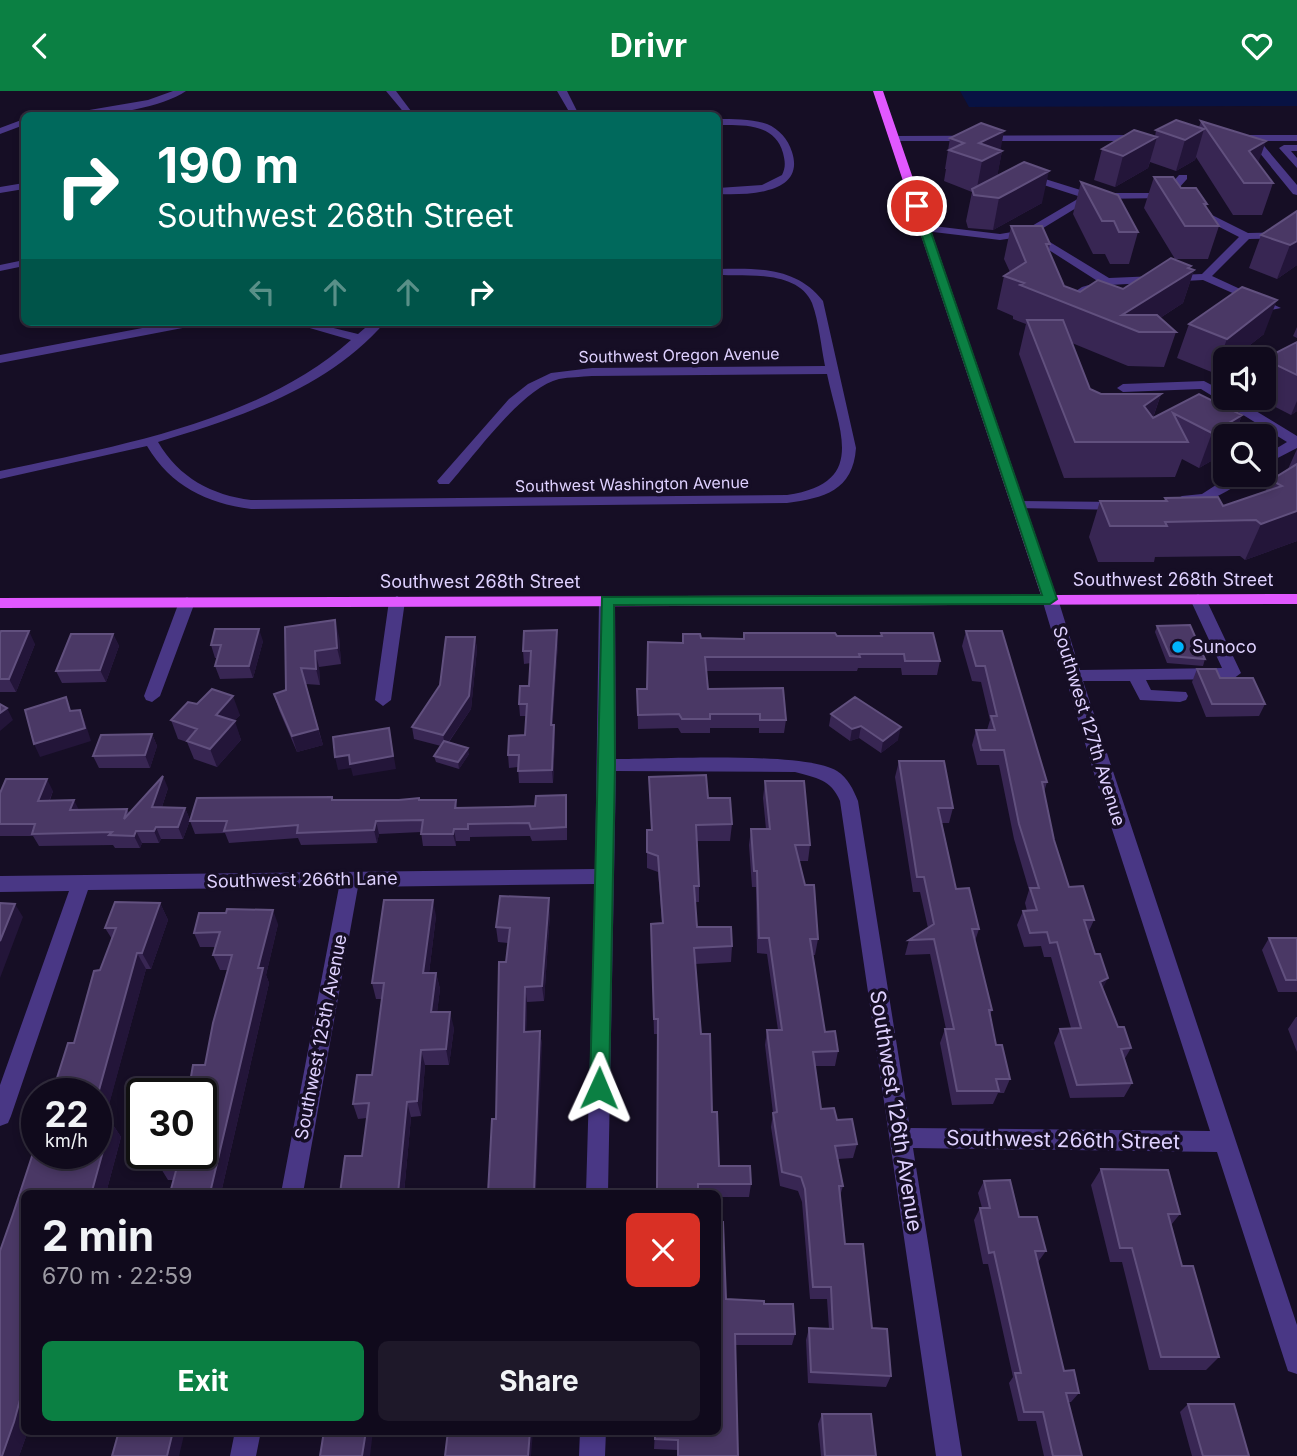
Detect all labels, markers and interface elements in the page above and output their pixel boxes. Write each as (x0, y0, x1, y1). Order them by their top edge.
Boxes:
text: Drivr (610, 26, 687, 65)
icon: back (21, 27, 59, 65)
icon: heart (1238, 27, 1276, 65)
text: 190 m (157, 136, 299, 195)
icon: right (42, 140, 133, 231)
pin (887, 176, 947, 236)
icon: arrive (898, 187, 936, 225)
text: Southwest 268th Street (157, 196, 514, 235)
icon: left (243, 273, 281, 311)
icon: ahead (316, 273, 354, 311)
icon: ahead (389, 273, 427, 311)
icon: right (462, 273, 500, 311)
street label: Southwest Oregon Avenue (578, 343, 780, 367)
map controls (1213, 347, 1276, 487)
button: sound (1213, 347, 1276, 410)
button: search (1213, 424, 1276, 487)
street label: Southwest Washington Avenue (515, 472, 749, 496)
street label: Southwest 268th Street (1073, 569, 1273, 590)
street label: Southwest 268th Street (380, 571, 580, 592)
street label: Southwest 127th Avenue (1049, 623, 1130, 828)
place label: Sunoco (1192, 636, 1257, 657)
marker: Sunoco (1170, 639, 1186, 655)
street label: Southwest 266th Lane (206, 867, 398, 892)
street label: Southwest 125th Avenue (290, 932, 351, 1141)
street label: Southwest 126th Avenue (865, 988, 928, 1233)
position arrow (562, 1051, 636, 1125)
speed limit sign: 30 (126, 1078, 217, 1169)
text: 22 (44, 1093, 89, 1135)
street label: Southwest 266th Street (946, 1125, 1180, 1154)
text: km/h (45, 1130, 88, 1151)
text: 2 min (42, 1210, 154, 1261)
button: close (626, 1213, 700, 1287)
text: 670 m · 22:59 (42, 1262, 193, 1290)
button: Exit (42, 1341, 364, 1421)
button: Share (378, 1341, 700, 1421)

